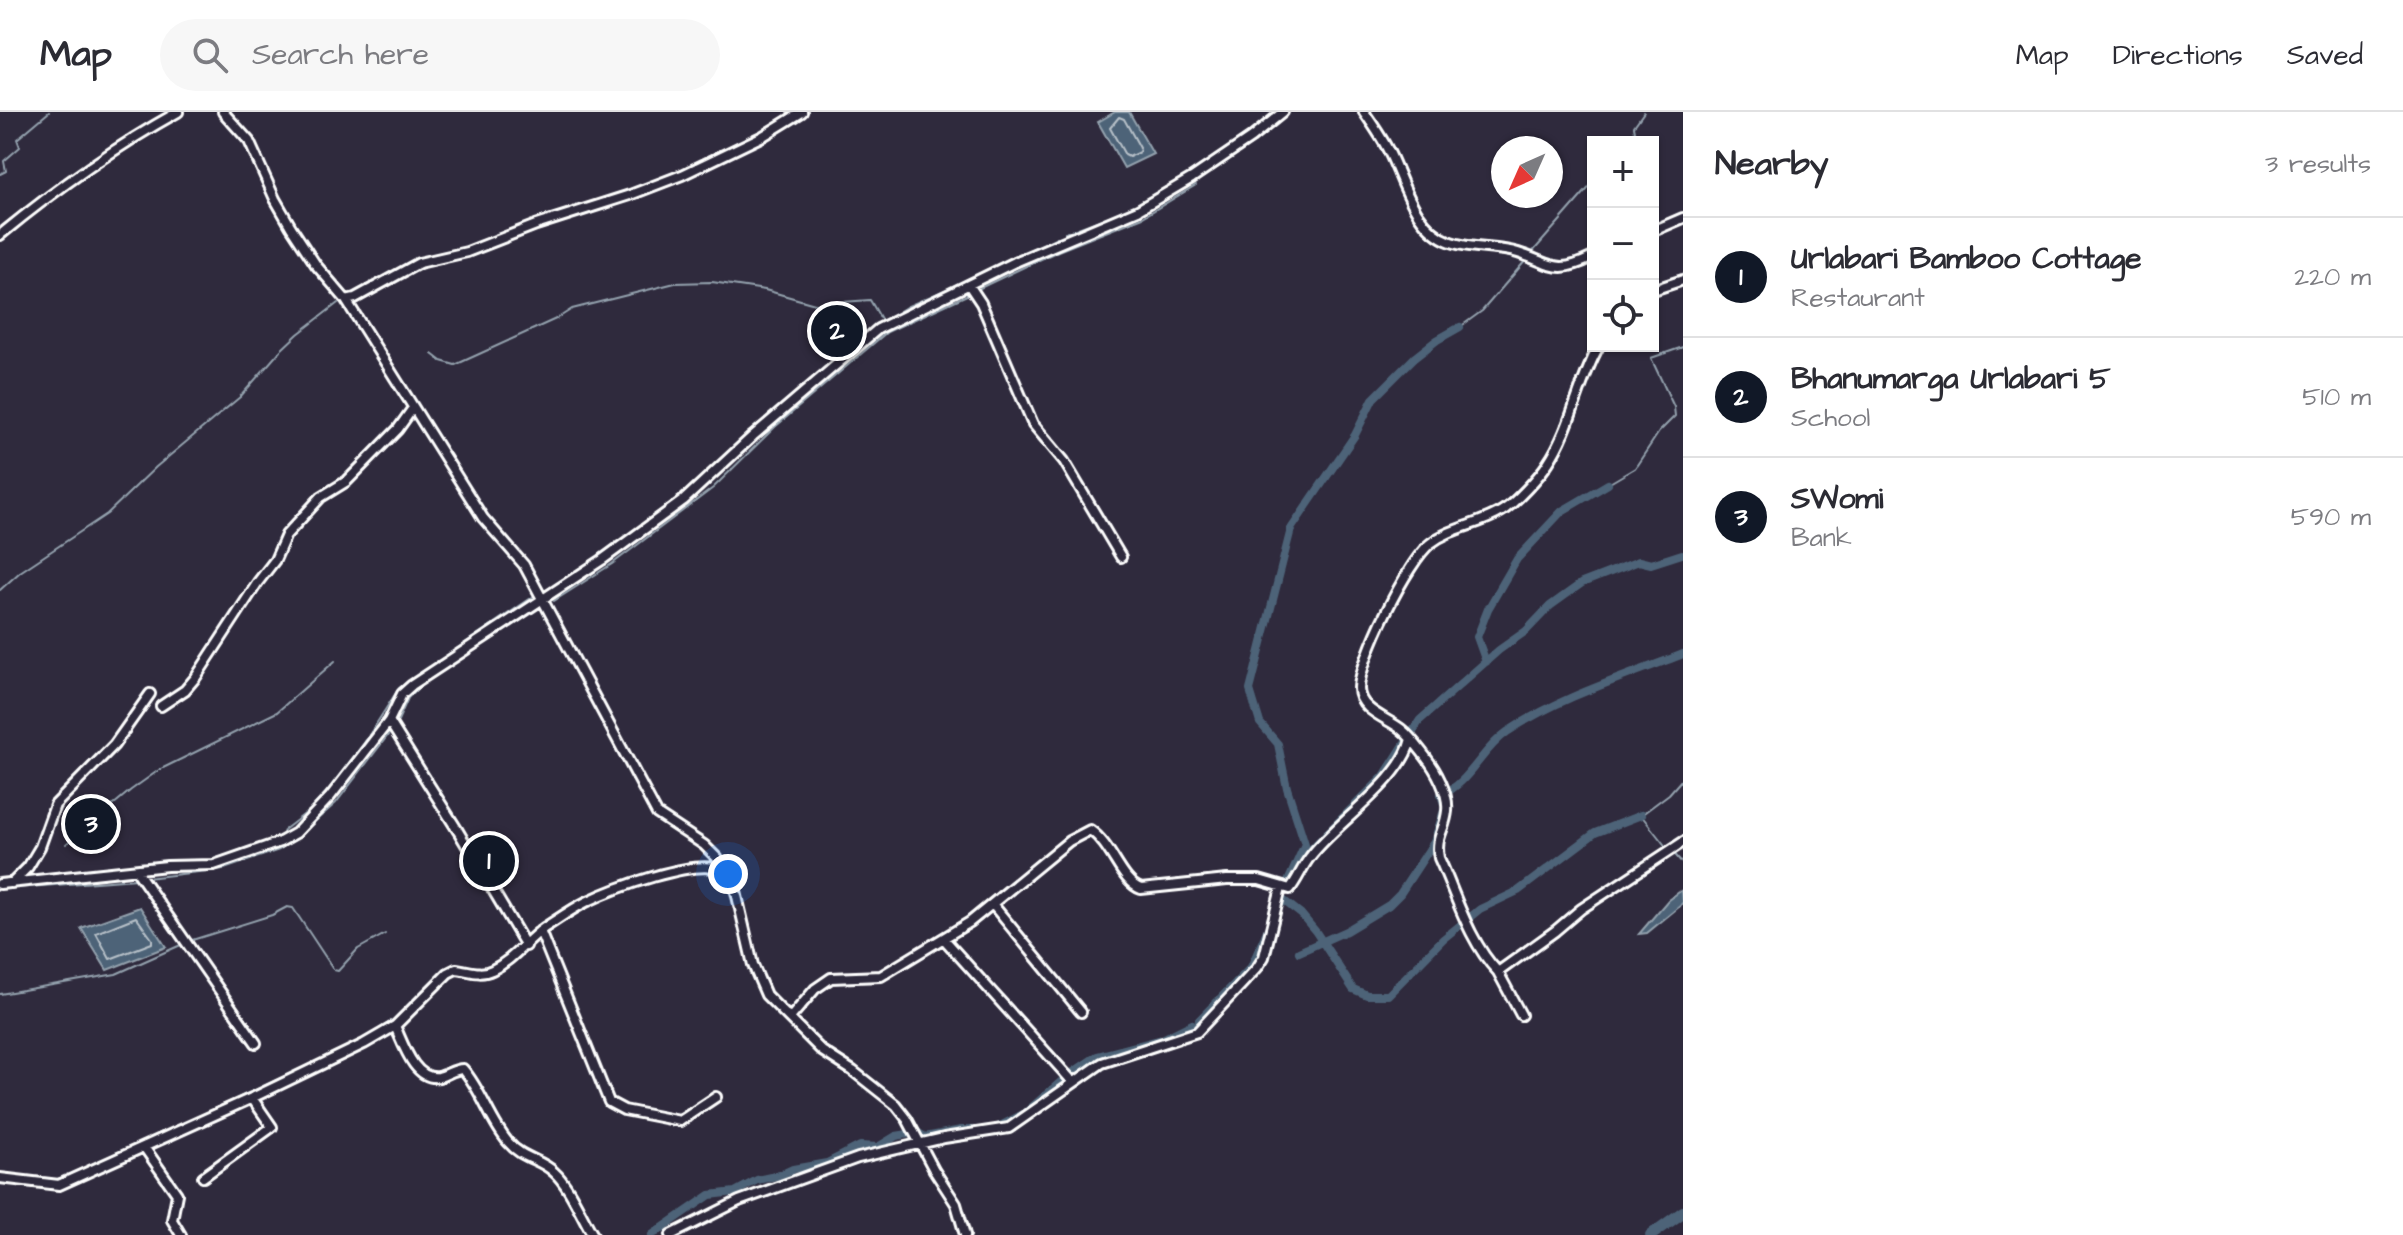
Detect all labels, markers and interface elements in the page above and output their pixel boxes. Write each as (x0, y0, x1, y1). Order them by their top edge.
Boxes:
search box (160, 19, 720, 91)
text: Map (40, 29, 112, 81)
icon: search (188, 33, 232, 77)
text: Search here (252, 34, 429, 76)
text: Map (2016, 36, 2069, 75)
text: Directions (2113, 36, 2243, 75)
text: Saved (2287, 36, 2363, 75)
north arrow (1491, 136, 1563, 208)
map controls (1587, 136, 1659, 352)
button: + (1587, 136, 1659, 208)
text: Nearby (1715, 140, 1829, 188)
text: 3 results (2265, 146, 2371, 182)
button: − (1587, 208, 1659, 280)
text: Urlabari Bamboo Cottage (1791, 238, 2141, 280)
text: 1 (1739, 259, 1743, 295)
text: 220 m (2294, 259, 2371, 295)
button: locate (1587, 280, 1659, 352)
text: Restaurant (1791, 280, 1925, 316)
pin: 2 (811, 301, 863, 361)
text: Bhanumarga Urlabari 5 (1791, 358, 2110, 400)
text: 2 (1734, 379, 1748, 415)
text: 510 m (2302, 379, 2371, 415)
text: School (1791, 400, 1870, 436)
text: SWomi (1791, 478, 1883, 520)
text: 3 (1734, 499, 1748, 535)
text: 590 m (2291, 499, 2371, 535)
text: Bank (1791, 520, 1852, 556)
pin: 3 (65, 794, 117, 854)
pin: 1 (463, 831, 515, 891)
your location (708, 854, 748, 894)

